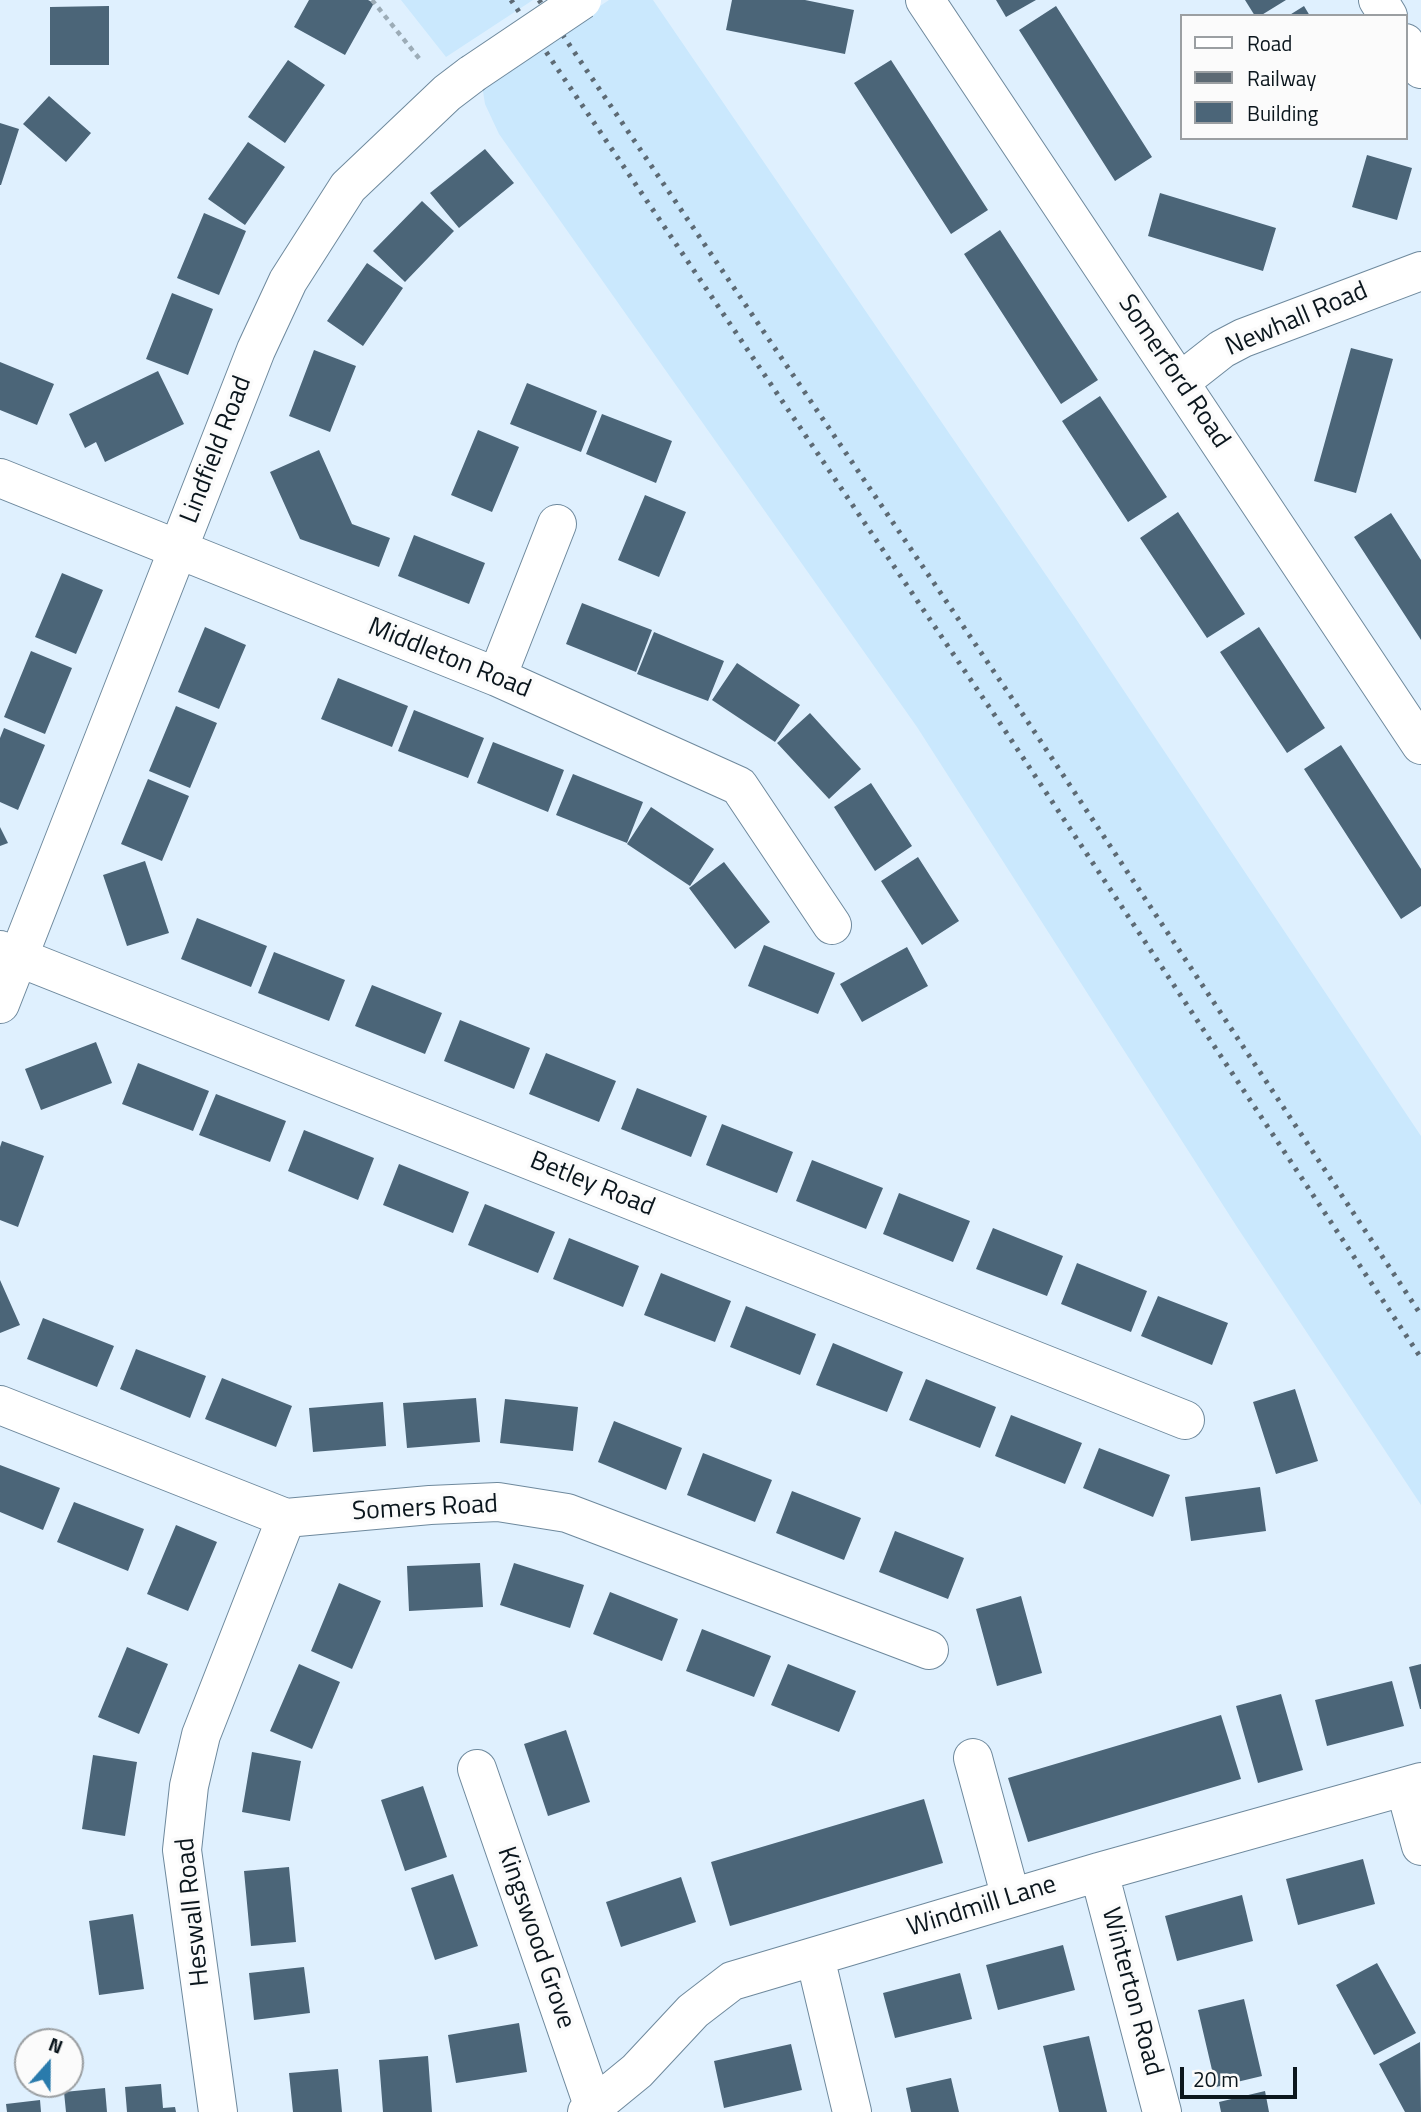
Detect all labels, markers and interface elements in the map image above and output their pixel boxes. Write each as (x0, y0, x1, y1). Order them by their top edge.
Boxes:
legend (1180, 14, 1407, 140)
text: Road (1247, 27, 1292, 59)
text: Railway (1247, 62, 1316, 94)
text: Building (1247, 97, 1318, 129)
street label: Newhall Road (1221, 276, 1373, 364)
street label: Somerford Road (1110, 289, 1236, 455)
street label: Lindfield Road (175, 372, 259, 528)
street label: Middleton Road (363, 612, 535, 706)
street label: Betley Road (525, 1146, 659, 1224)
street label: Somers Road (351, 1490, 499, 1528)
street label: Heswall Road (171, 1836, 217, 1988)
street label: Kingswood Grove (489, 1843, 581, 2033)
street label: Windmill Lane (904, 1870, 1060, 1944)
street label: Winterton Road (1094, 1905, 1168, 2079)
north arrow (14, 2028, 84, 2098)
text: N (45, 2029, 67, 2061)
scale bar (1183, 2052, 1300, 2096)
text: 20 m (1193, 2063, 1239, 2095)

